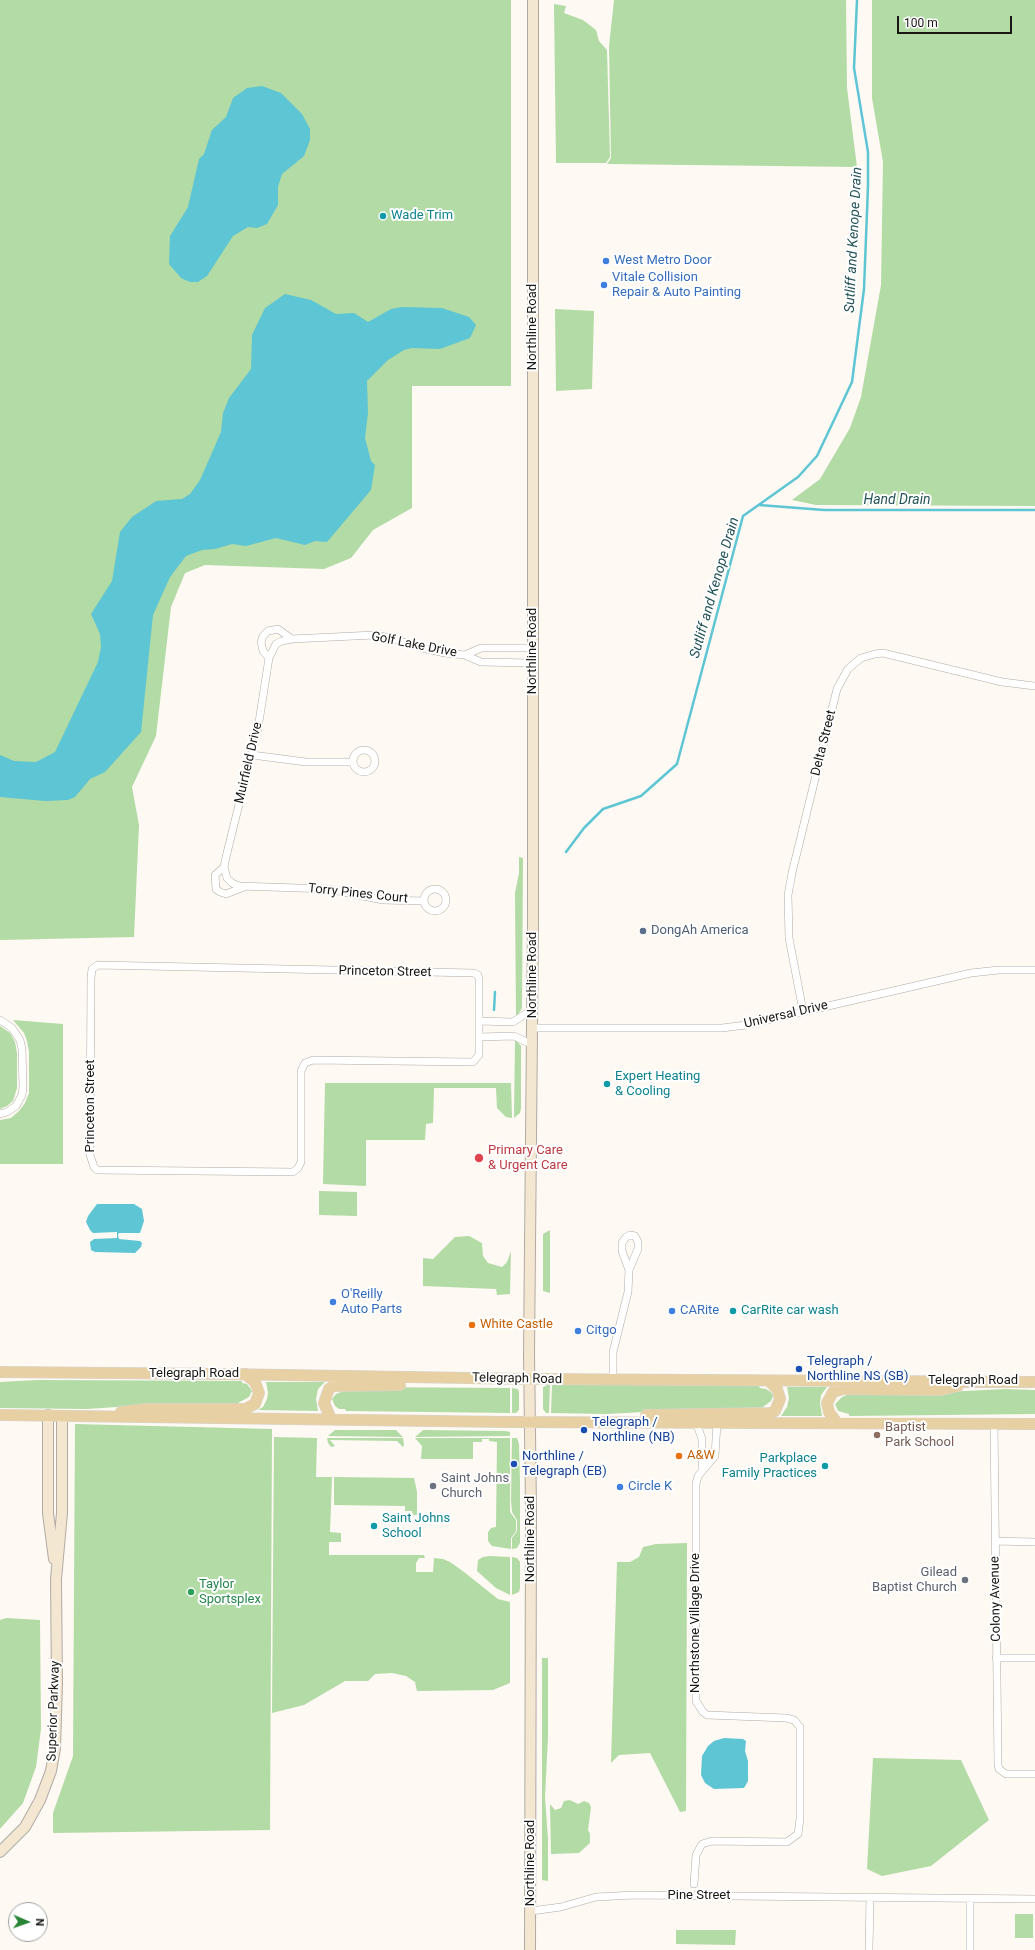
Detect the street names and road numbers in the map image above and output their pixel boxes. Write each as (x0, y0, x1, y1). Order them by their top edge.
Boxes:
street label: Northline Road (525, 284, 541, 370)
street label: Northline Road (525, 608, 541, 694)
street label: Golf Lake Drive (370, 629, 458, 661)
street label: Delta Street (808, 708, 840, 778)
street label: Muirfield Drive (232, 721, 266, 805)
street label: Torry Pines Court (307, 881, 409, 907)
street label: Northline Road (525, 932, 541, 1018)
street label: Princeton Street (338, 963, 432, 981)
street label: Universal Drive (743, 998, 829, 1032)
street label: Princeton Street (83, 1060, 99, 1152)
street label: Telegraph Road (149, 1366, 239, 1382)
street label: Telegraph Road (472, 1370, 562, 1388)
street label: Telegraph Road (928, 1373, 1018, 1389)
street label: Northline Road (523, 1496, 539, 1582)
street label: Northstone Village Drive (688, 1553, 704, 1693)
street label: Colony Avenue (987, 1556, 1005, 1642)
street label: Superior Parkway (44, 1660, 64, 1762)
street label: Northline Road (523, 1820, 539, 1906)
street label: Pine Street (668, 1888, 730, 1904)

